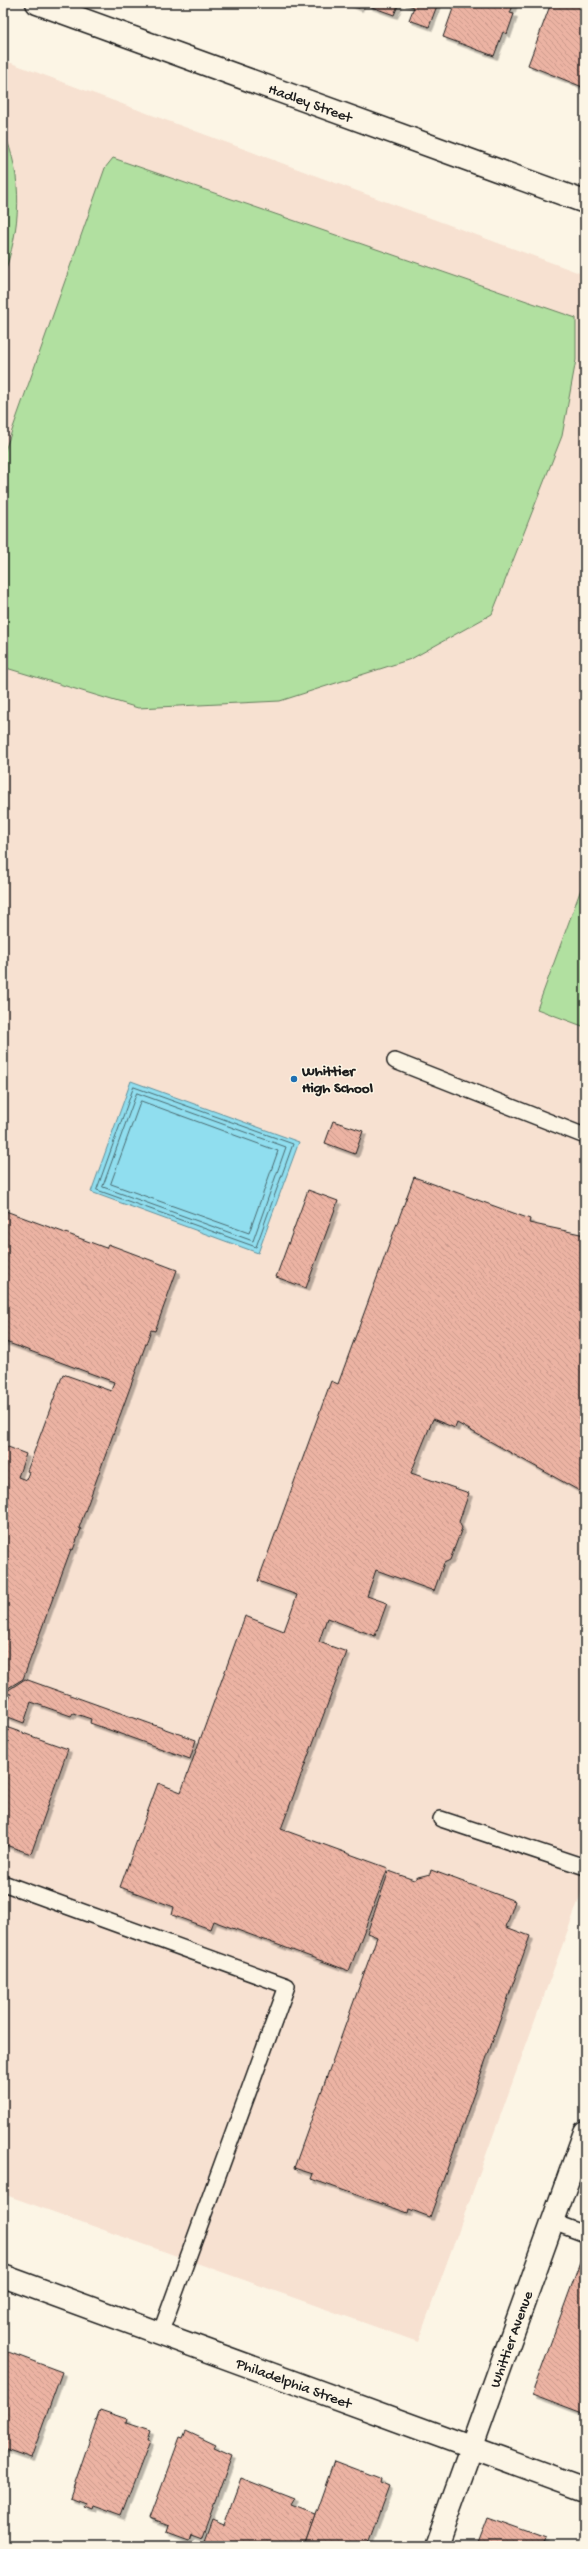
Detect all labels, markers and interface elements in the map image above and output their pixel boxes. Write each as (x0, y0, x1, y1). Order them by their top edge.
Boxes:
street label: Hadley Street (266, 81, 356, 128)
place label: Whittier High School (301, 1063, 374, 1098)
marker: Whittier High School (289, 1074, 299, 1084)
street label: Whittier Avenue (487, 2289, 538, 2390)
street label: Philadelphia Street (232, 2355, 355, 2414)

